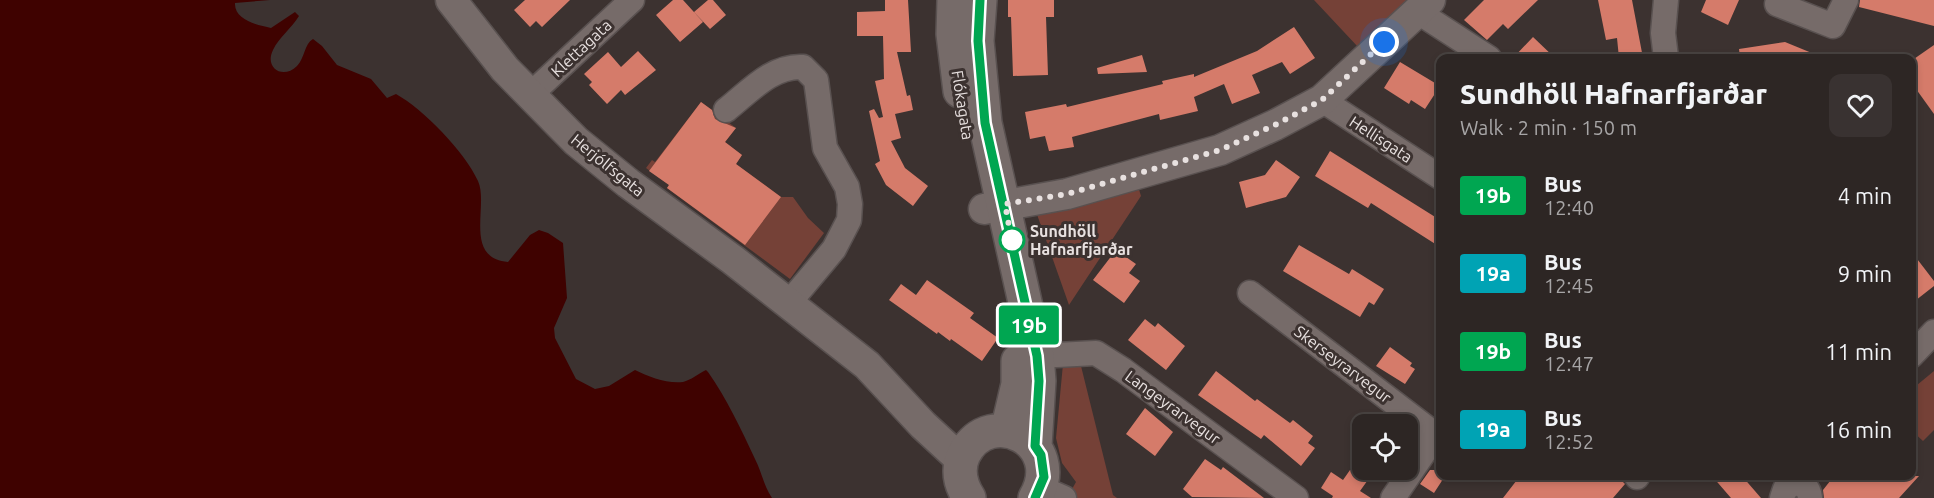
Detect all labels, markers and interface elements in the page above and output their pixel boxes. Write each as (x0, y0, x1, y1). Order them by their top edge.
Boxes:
street label: Klettagata (547, 16, 615, 80)
your location (1369, 27, 1399, 57)
street label: Flókagata (949, 69, 977, 141)
button: heart (1829, 74, 1892, 137)
text: Sundhöll Hafnarfjarðar (1460, 78, 1767, 109)
street label: Hellisgata (1346, 112, 1416, 166)
text: Walk · 2 min · 150 m (1460, 116, 1637, 139)
street label: Herjólfsgata (568, 130, 648, 200)
text: Bus (1544, 171, 1582, 196)
text: 19b (1475, 183, 1511, 207)
text: 4 min (1838, 183, 1892, 208)
text: 12:40 (1544, 196, 1594, 219)
place label: Sundhöll Hafnarfjarðar (1030, 222, 1133, 258)
marker: Sundhöll Hafnarfjarðar (999, 227, 1025, 253)
text: Bus (1544, 249, 1582, 274)
text: 19a (1475, 261, 1511, 285)
text: 9 min (1838, 261, 1892, 286)
text: 12:45 (1544, 274, 1594, 297)
line badge: 19b (994, 306, 1064, 344)
text: 19b (1011, 313, 1047, 337)
street label: Skerseyrarvegur (1291, 322, 1395, 406)
text: Bus (1544, 327, 1582, 352)
text: 19b (1475, 339, 1511, 363)
text: 11 min (1825, 339, 1892, 364)
text: 12:47 (1544, 352, 1594, 375)
street label: Langeyrarvegur (1122, 367, 1224, 447)
text: Bus (1544, 405, 1582, 430)
map controls (1352, 414, 1418, 480)
button: locate (1352, 414, 1418, 480)
text: 19a (1475, 417, 1511, 441)
text: 16 min (1825, 417, 1892, 442)
text: 12:52 (1544, 430, 1594, 453)

